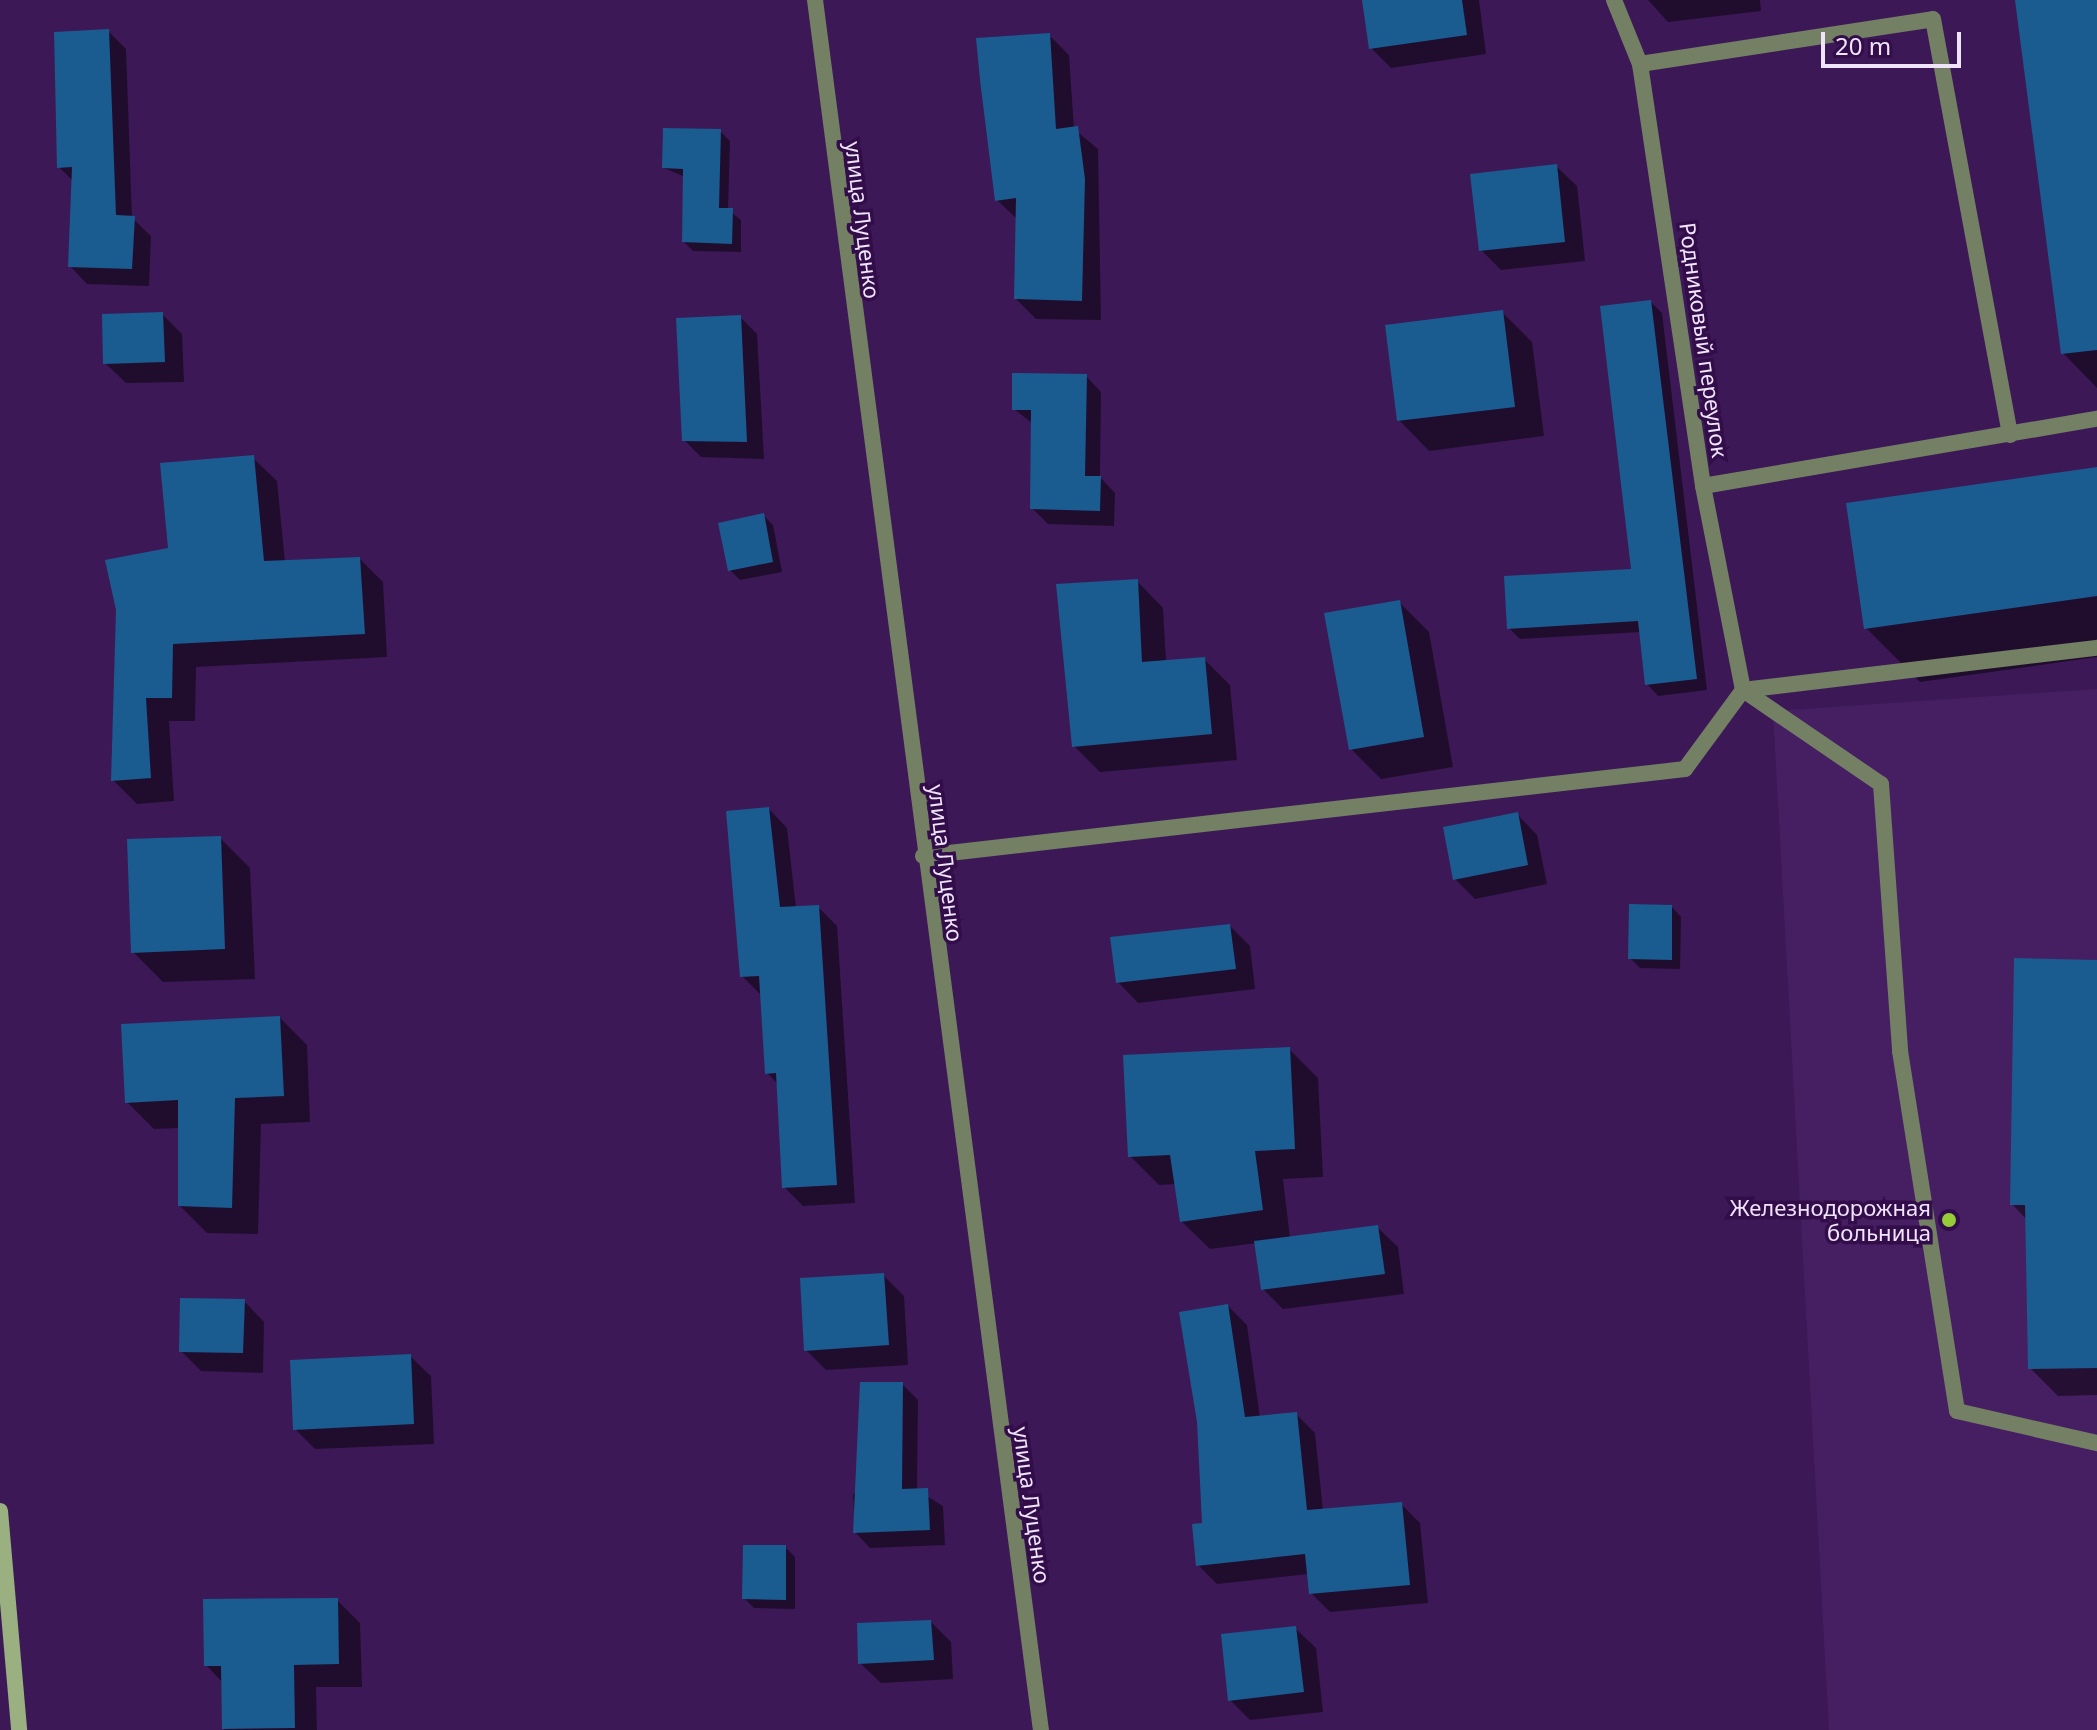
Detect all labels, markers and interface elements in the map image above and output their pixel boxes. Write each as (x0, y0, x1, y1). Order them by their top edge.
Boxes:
scale bar (1825, 16, 1965, 66)
text: 20 m (1835, 29, 1891, 62)
street label: улица Луценко (840, 140, 886, 300)
street label: Родниковый переулок (1674, 221, 1734, 459)
street label: улица Луценко (923, 783, 969, 943)
place label: Железнодорожная больница (1730, 1194, 1931, 1246)
marker: Железнодорожная больница (1938, 1209, 1960, 1231)
street label: улица Луценко (1008, 1425, 1056, 1585)

